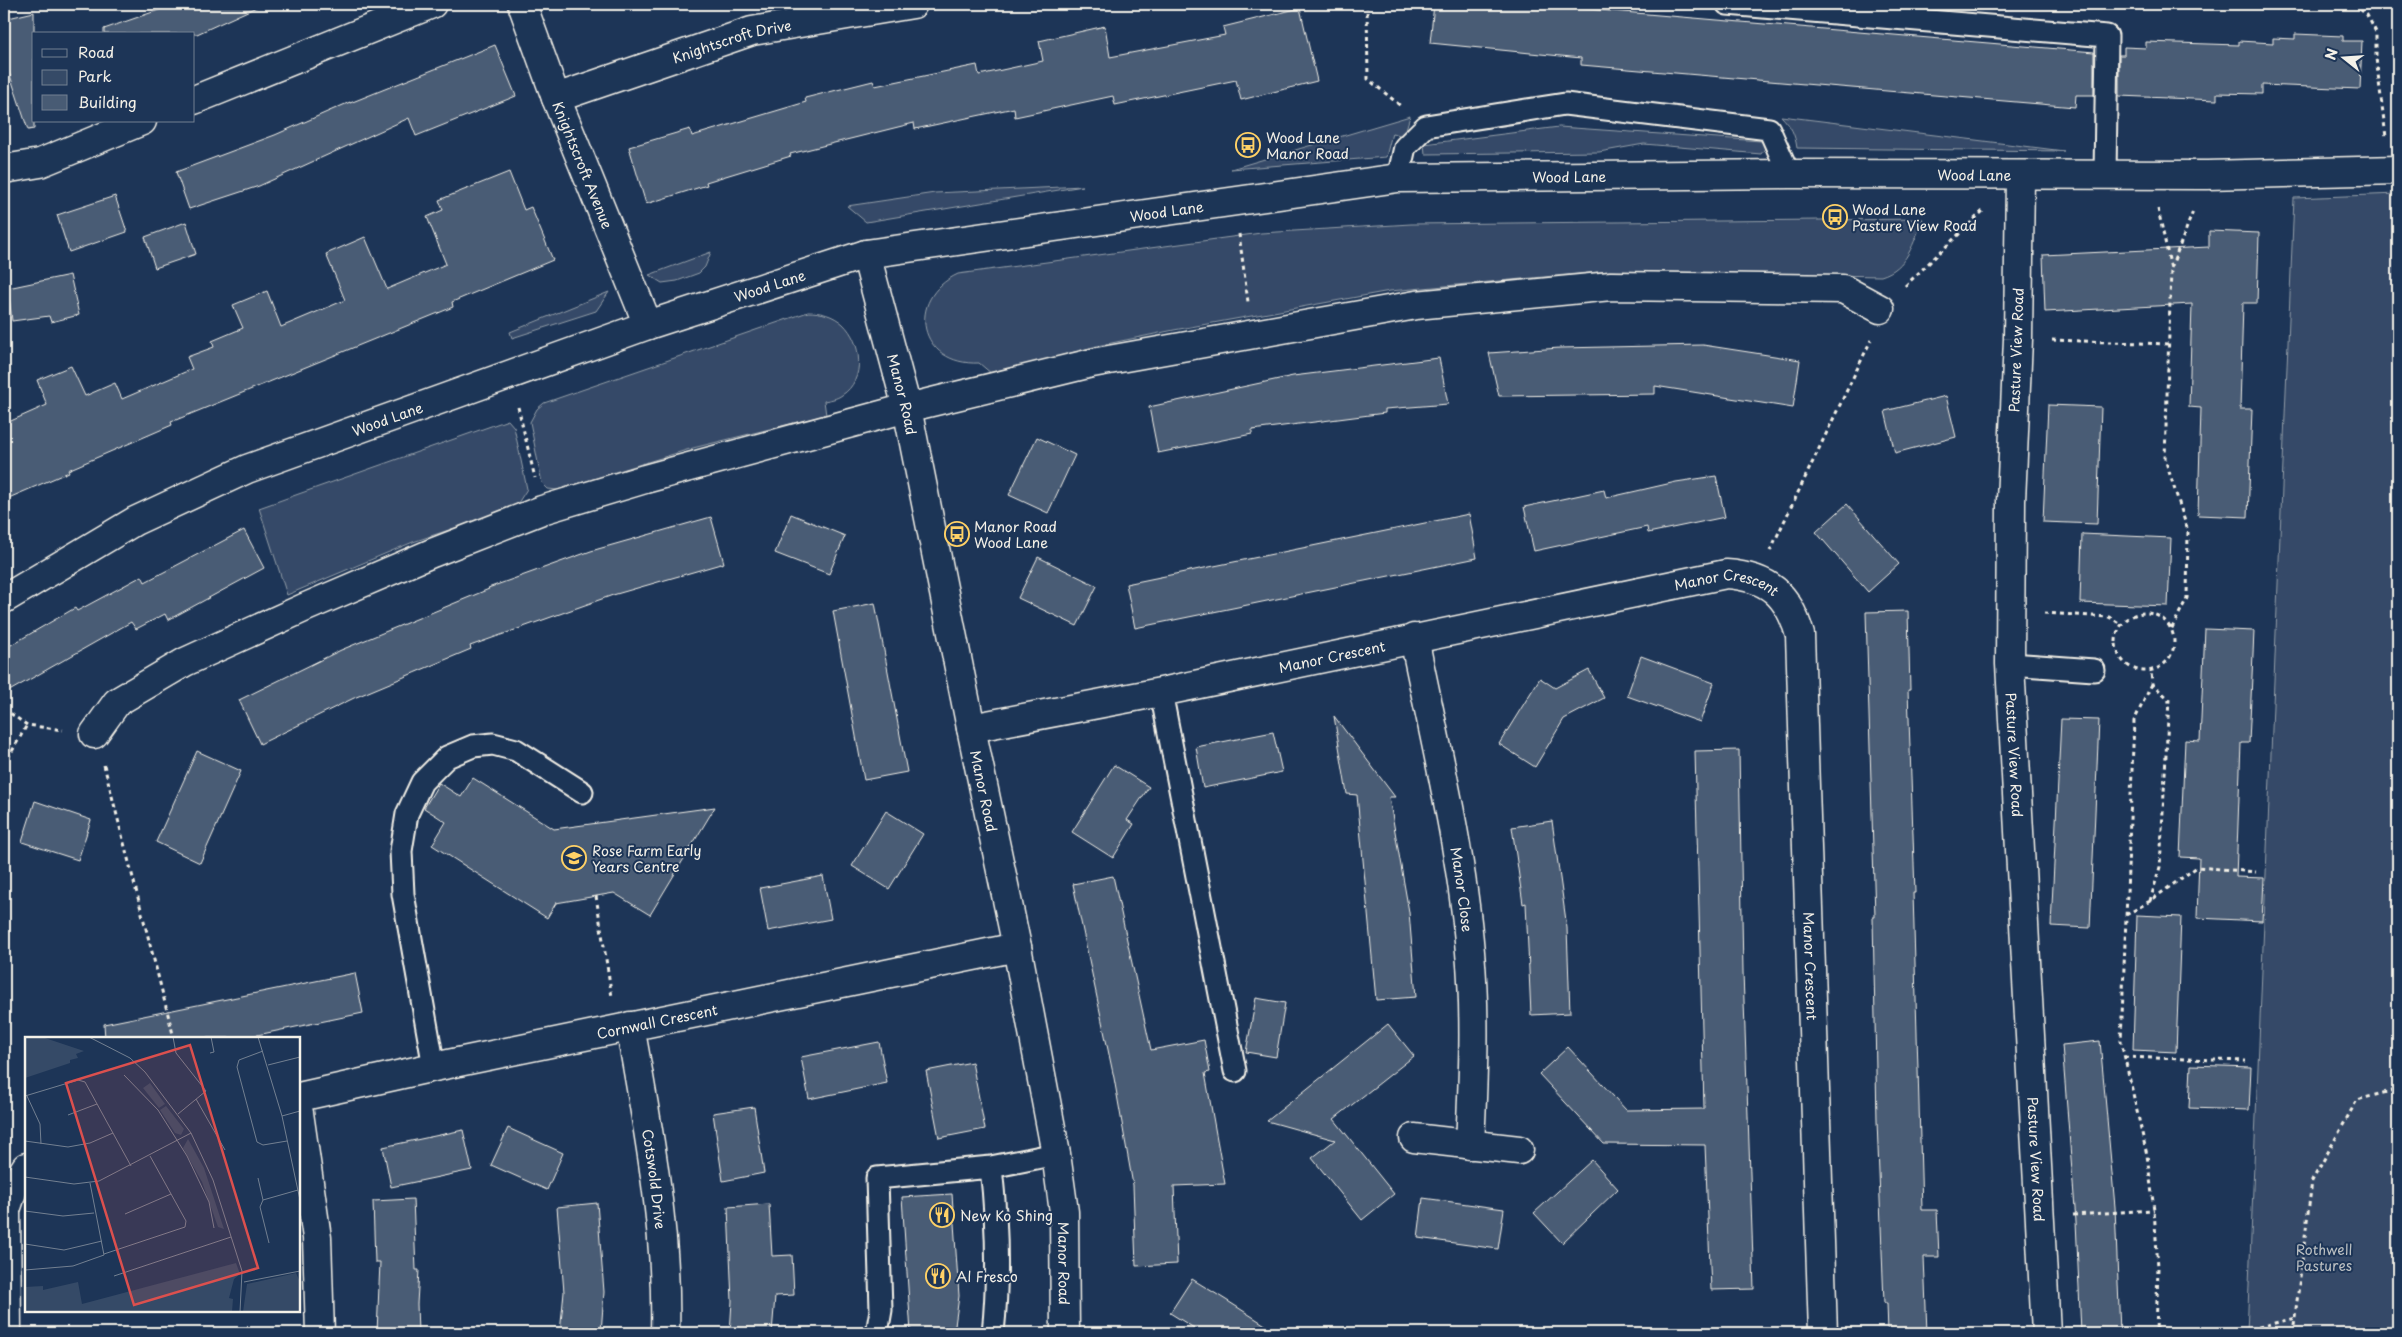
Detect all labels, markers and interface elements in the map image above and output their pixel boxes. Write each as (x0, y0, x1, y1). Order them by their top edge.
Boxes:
street label: Knightscroft Drive (669, 14, 793, 68)
legend (32, 32, 195, 122)
north arrow (2320, 32, 2370, 82)
text: Road (78, 40, 114, 63)
text: N (2319, 46, 2343, 62)
text: Park (78, 64, 112, 87)
text: Building (78, 90, 137, 113)
street label: Knightscroft Avenue (548, 98, 619, 232)
place label: Wood Lane Manor Road (1266, 127, 1349, 164)
bus stop icon: Wood Lane Manor Road (1235, 132, 1261, 158)
street label: Wood Lane (1937, 164, 2012, 185)
street label: Wood Lane (1532, 165, 1607, 187)
street label: Wood Lane (1128, 195, 1205, 227)
place label: Wood Lane Pasture View Road (1852, 199, 1977, 236)
bus stop icon: Wood Lane Pasture View Road (1822, 204, 1848, 230)
street label: Wood Lane (731, 264, 808, 307)
street label: Pasture View Road (2003, 287, 2029, 413)
street label: Manor Road (882, 351, 923, 437)
street label: Wood Lane (349, 396, 426, 441)
place label: Manor Road Wood Lane (974, 516, 1057, 553)
bus stop icon: Manor Road Wood Lane (944, 521, 970, 547)
street label: Manor Crescent (1672, 563, 1784, 601)
street label: Manor Crescent (1277, 635, 1387, 678)
street label: Pasture View Road (2001, 692, 2029, 818)
street label: Manor Road (965, 748, 1003, 834)
place label: Rose Farm Early Years Centre (592, 840, 702, 877)
school or university icon: Rose Farm Early Years Centre (561, 845, 587, 871)
street label: Manor Close (1446, 845, 1479, 933)
street label: Manor Crescent (1799, 912, 1823, 1021)
street label: Cornwall Crescent (595, 998, 720, 1044)
inset map (25, 1037, 300, 1312)
street label: Pasture View Road (2023, 1096, 2050, 1222)
street label: Cotswold Drive (638, 1127, 672, 1230)
restaurant icon: New Ko Shing (929, 1202, 955, 1228)
place label: New Ko Shing (960, 1205, 1053, 1226)
street label: Manor Road (1054, 1222, 1075, 1305)
park label: Rothwell Pastures (2296, 1239, 2352, 1276)
restaurant icon: Al Fresco (925, 1263, 951, 1289)
place label: Al Fresco (956, 1266, 1018, 1287)

